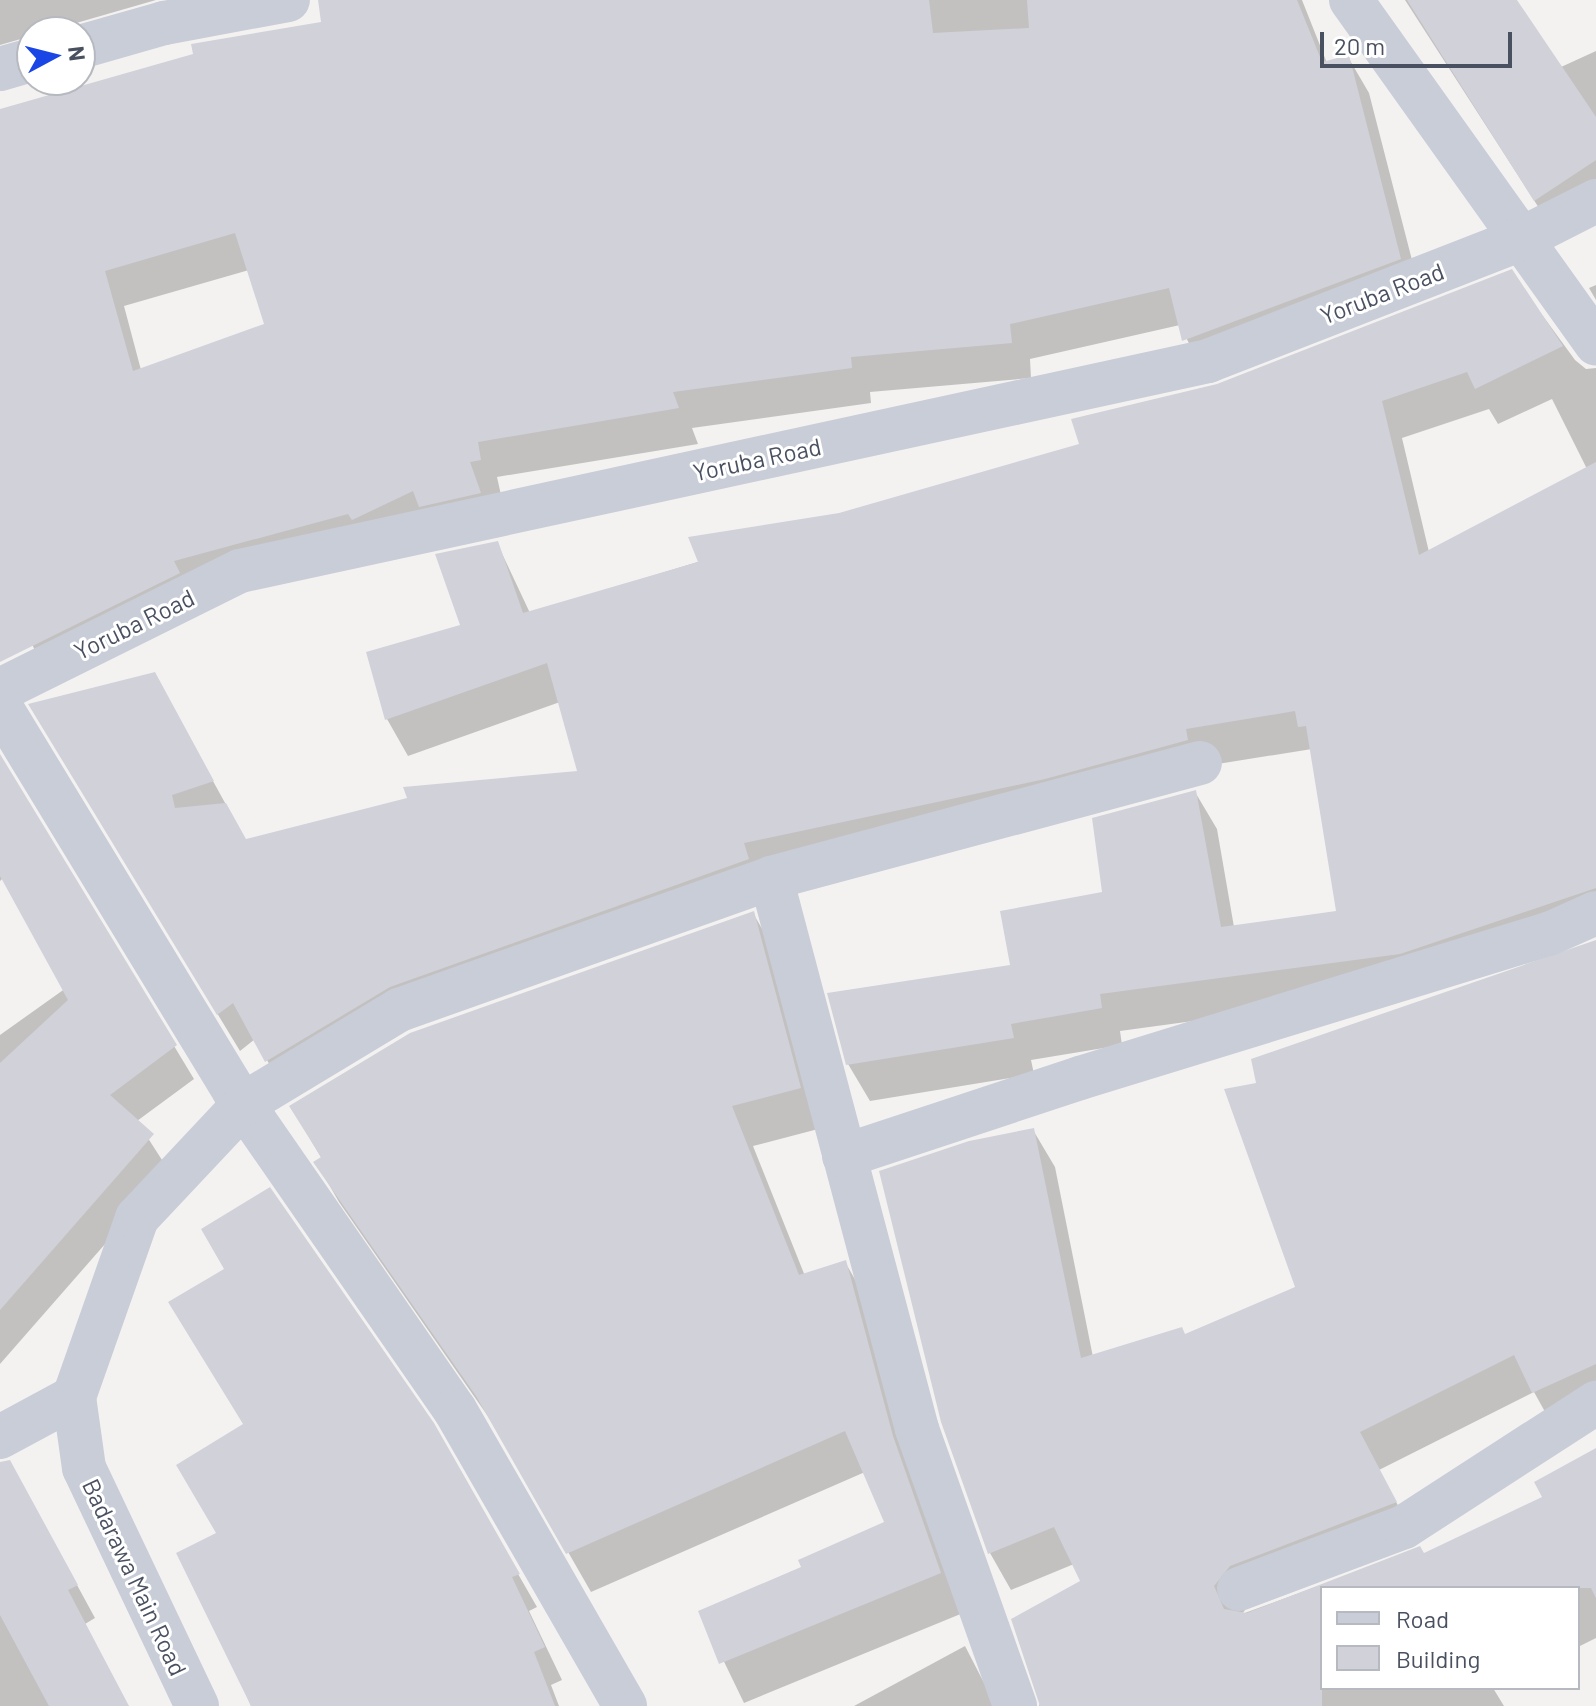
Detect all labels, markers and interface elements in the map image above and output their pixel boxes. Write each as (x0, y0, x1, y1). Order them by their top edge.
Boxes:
north arrow (16, 16, 96, 96)
scale bar (1324, 16, 1516, 66)
text: 20 m (1334, 31, 1385, 60)
text: N (64, 44, 92, 62)
street label: Yoruba Road (1316, 256, 1448, 330)
street label: Yoruba Road (690, 431, 824, 487)
street label: Yoruba Road (69, 583, 199, 665)
street label: Badarawa Main Road (77, 1474, 193, 1680)
legend (1320, 1586, 1580, 1690)
text: Road (1396, 1604, 1449, 1633)
text: Building (1396, 1644, 1480, 1673)

